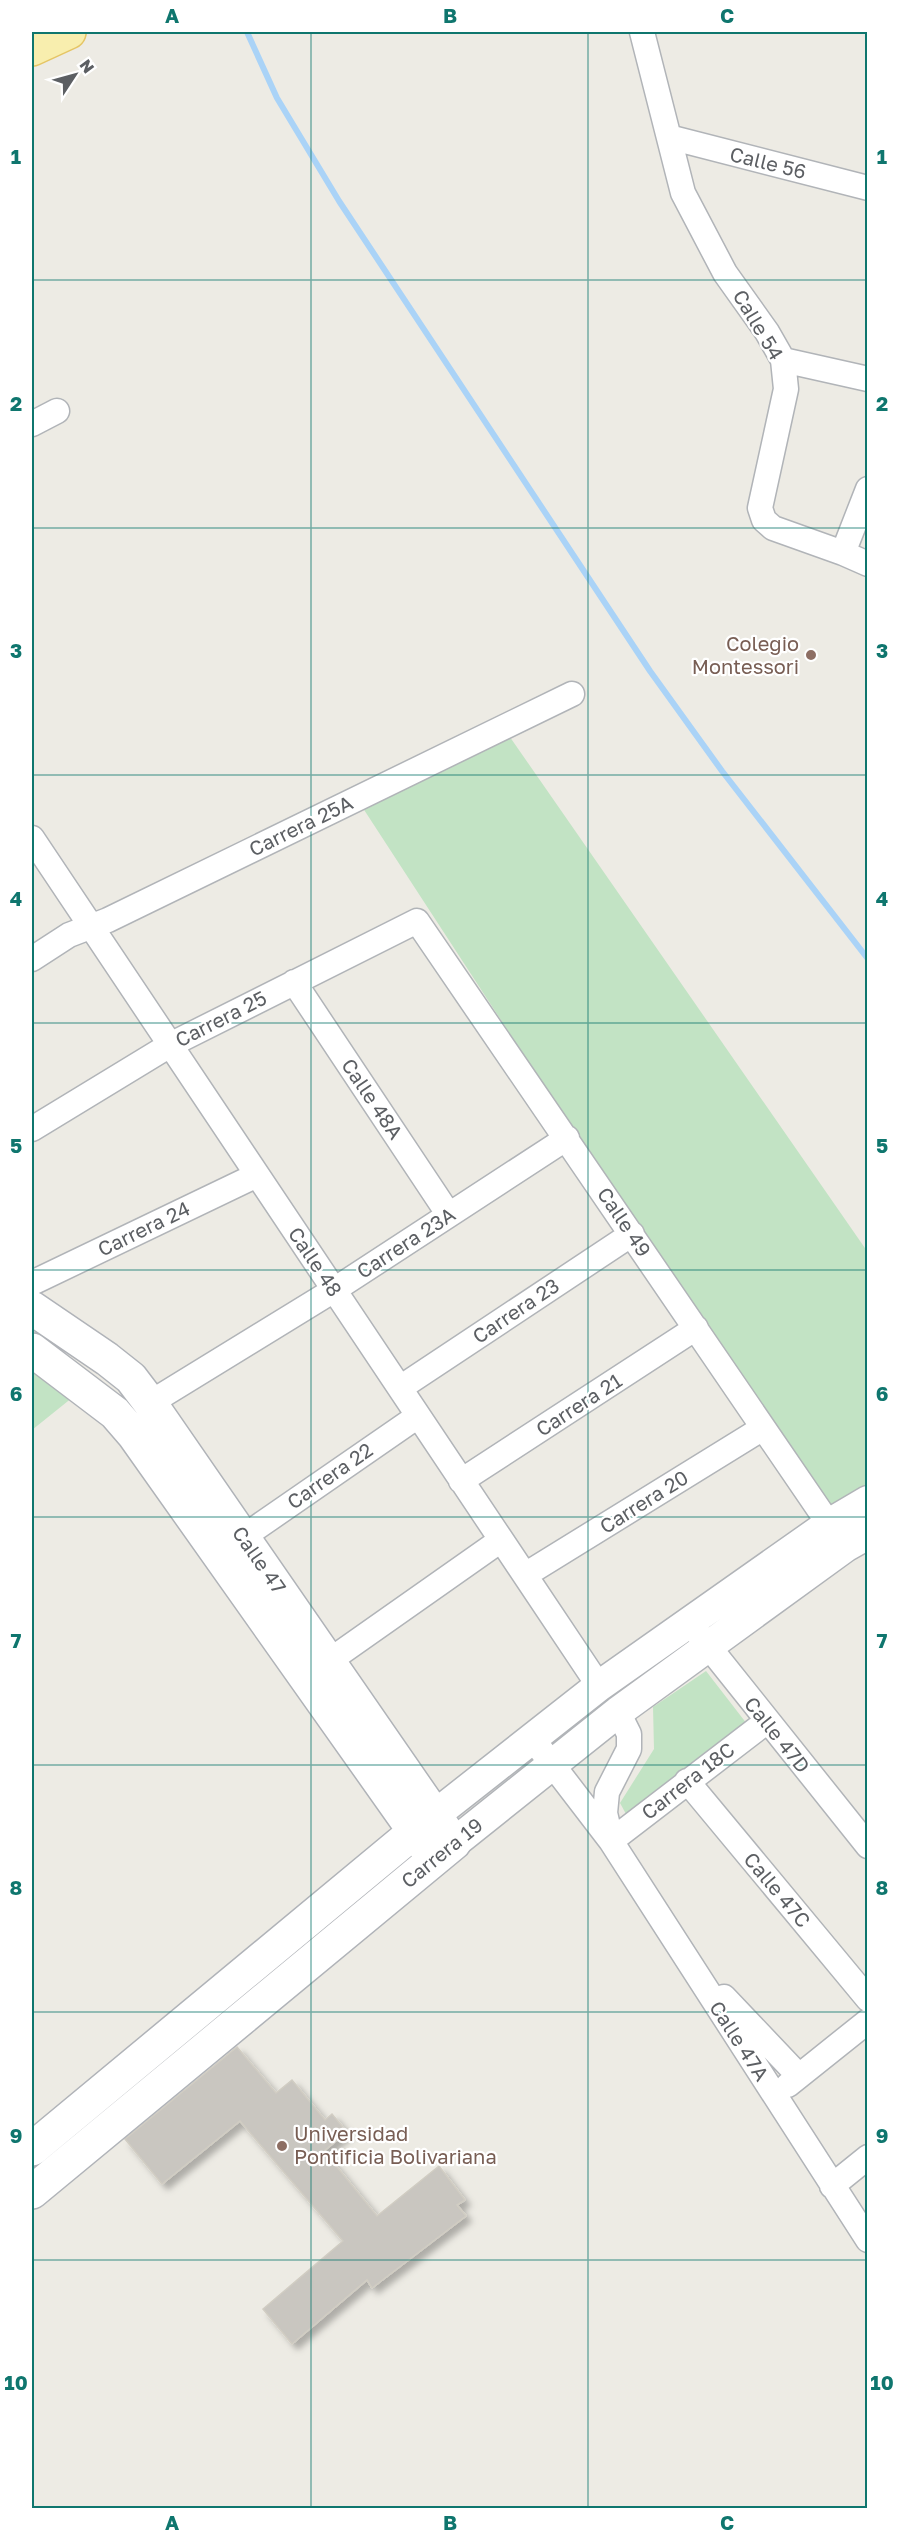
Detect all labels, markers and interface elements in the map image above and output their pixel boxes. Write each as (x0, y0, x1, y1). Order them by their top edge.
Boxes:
text: A (165, 3, 179, 27)
text: B (443, 3, 457, 27)
text: C (720, 3, 734, 27)
north arrow (45, 45, 105, 105)
text: N (75, 55, 99, 77)
street label: Calle 56 (728, 141, 809, 183)
text: 1 (11, 144, 21, 168)
text: 1 (877, 144, 887, 168)
street label: Calle 54 (729, 285, 789, 364)
text: 2 (10, 391, 22, 415)
text: 2 (876, 391, 888, 415)
place label: Colegio Montessori (692, 631, 799, 678)
text: 3 (10, 638, 22, 662)
text: 3 (876, 638, 888, 662)
marker: Colegio Montessori (804, 648, 818, 662)
street label: Carrera 25A (245, 790, 356, 861)
text: 4 (10, 886, 22, 910)
text: 4 (876, 886, 888, 910)
street label: Carrera 25 (171, 985, 270, 1051)
street label: Calle 48A (337, 1054, 408, 1143)
text: 5 (10, 1133, 22, 1157)
text: 5 (876, 1133, 888, 1157)
street label: Calle 49 (593, 1182, 657, 1261)
street label: Carrera 24 (94, 1195, 194, 1261)
street label: Carrera 23A (352, 1201, 459, 1283)
street label: Calle 48 (284, 1222, 348, 1301)
street label: Carrera 23 (468, 1273, 563, 1348)
street label: Carrera 21 (531, 1367, 626, 1441)
text: 6 (10, 1381, 22, 1405)
text: 6 (876, 1381, 888, 1405)
street label: Carrera 22 (282, 1437, 377, 1513)
street label: Carrera 20 (595, 1465, 692, 1538)
street label: Calle 47 (228, 1521, 292, 1598)
text: 7 (11, 1628, 22, 1652)
text: 7 (877, 1628, 888, 1652)
street label: Calle 47D (740, 1691, 816, 1777)
street label: Carrera 18C (636, 1736, 739, 1824)
street label: Carrera 19 (396, 1812, 487, 1892)
street label: Calle 47C (739, 1847, 816, 1932)
text: 8 (10, 1875, 22, 1899)
text: 8 (876, 1875, 888, 1899)
street label: Calle 47A (705, 1996, 774, 2085)
place label: Universidad Pontificia Bolivariana (294, 2121, 497, 2168)
text: 9 (10, 2123, 22, 2147)
text: 9 (876, 2123, 888, 2147)
marker: Universidad Pontificia Bolivariana (275, 2139, 289, 2153)
text: 10 (4, 2370, 28, 2394)
text: 10 (870, 2370, 894, 2394)
text: A (165, 2510, 179, 2534)
text: B (443, 2510, 457, 2534)
text: C (720, 2510, 734, 2534)

